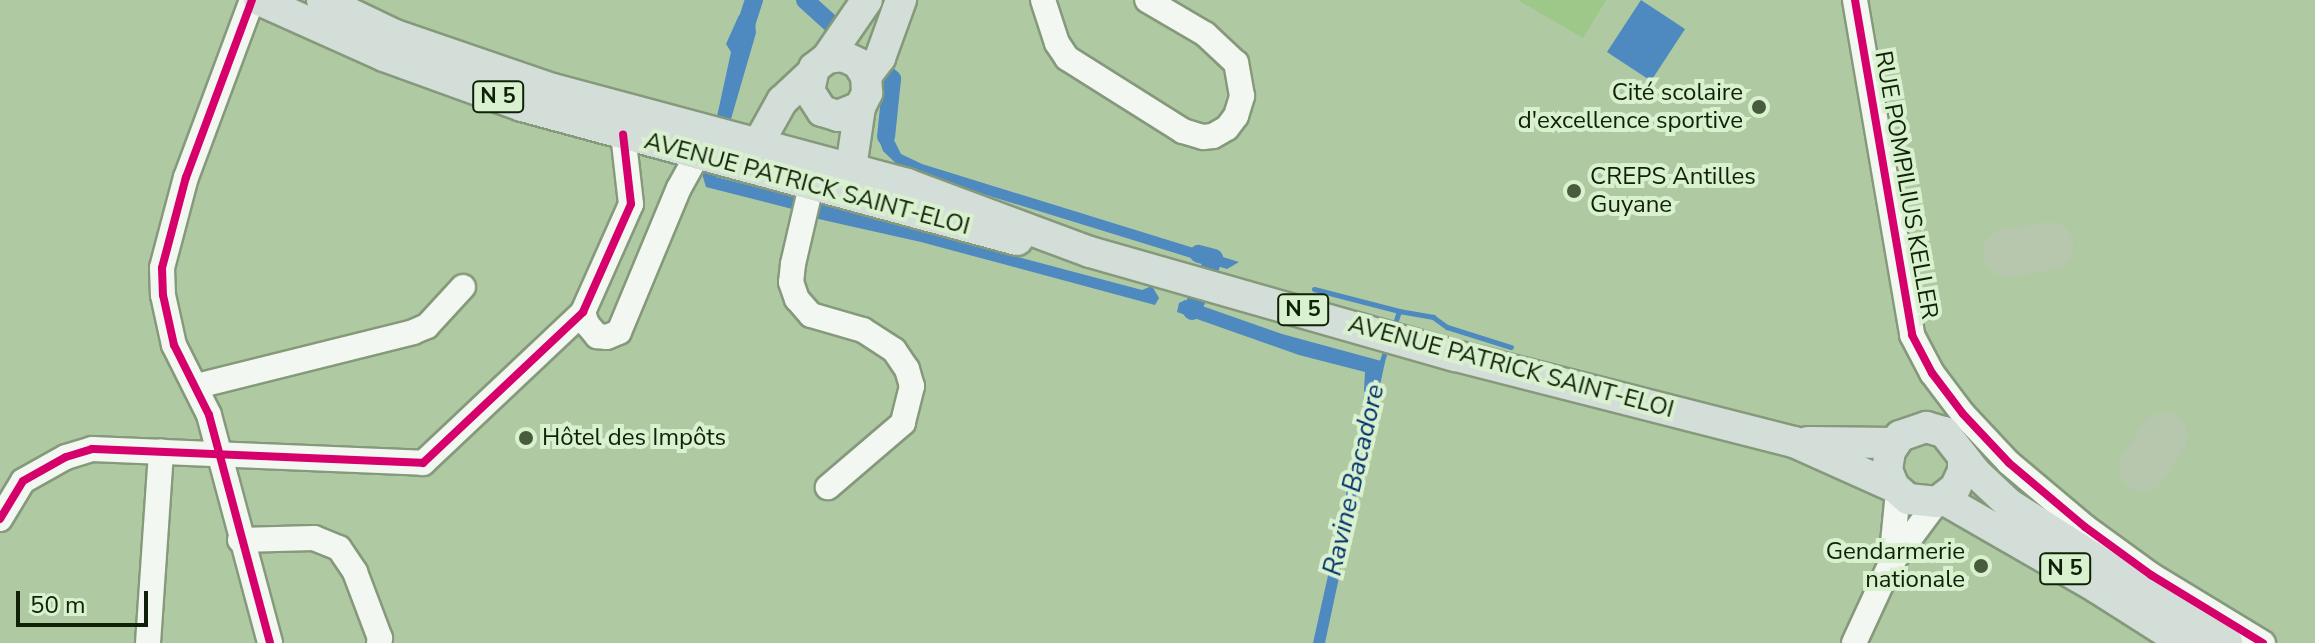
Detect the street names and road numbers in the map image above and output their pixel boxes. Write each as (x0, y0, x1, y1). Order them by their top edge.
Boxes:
street label: RUE POMPILIUS KELLER (1868, 49, 1944, 321)
road number: N 5 (472, 79, 524, 115)
street label: AVENUE PATRICK SAINT-ELOI (641, 127, 973, 241)
road number: N 5 (1277, 292, 1329, 328)
street label: AVENUE PATRICK SAINT-ELOI (1345, 310, 1677, 424)
road number: N 5 (2039, 551, 2091, 587)

